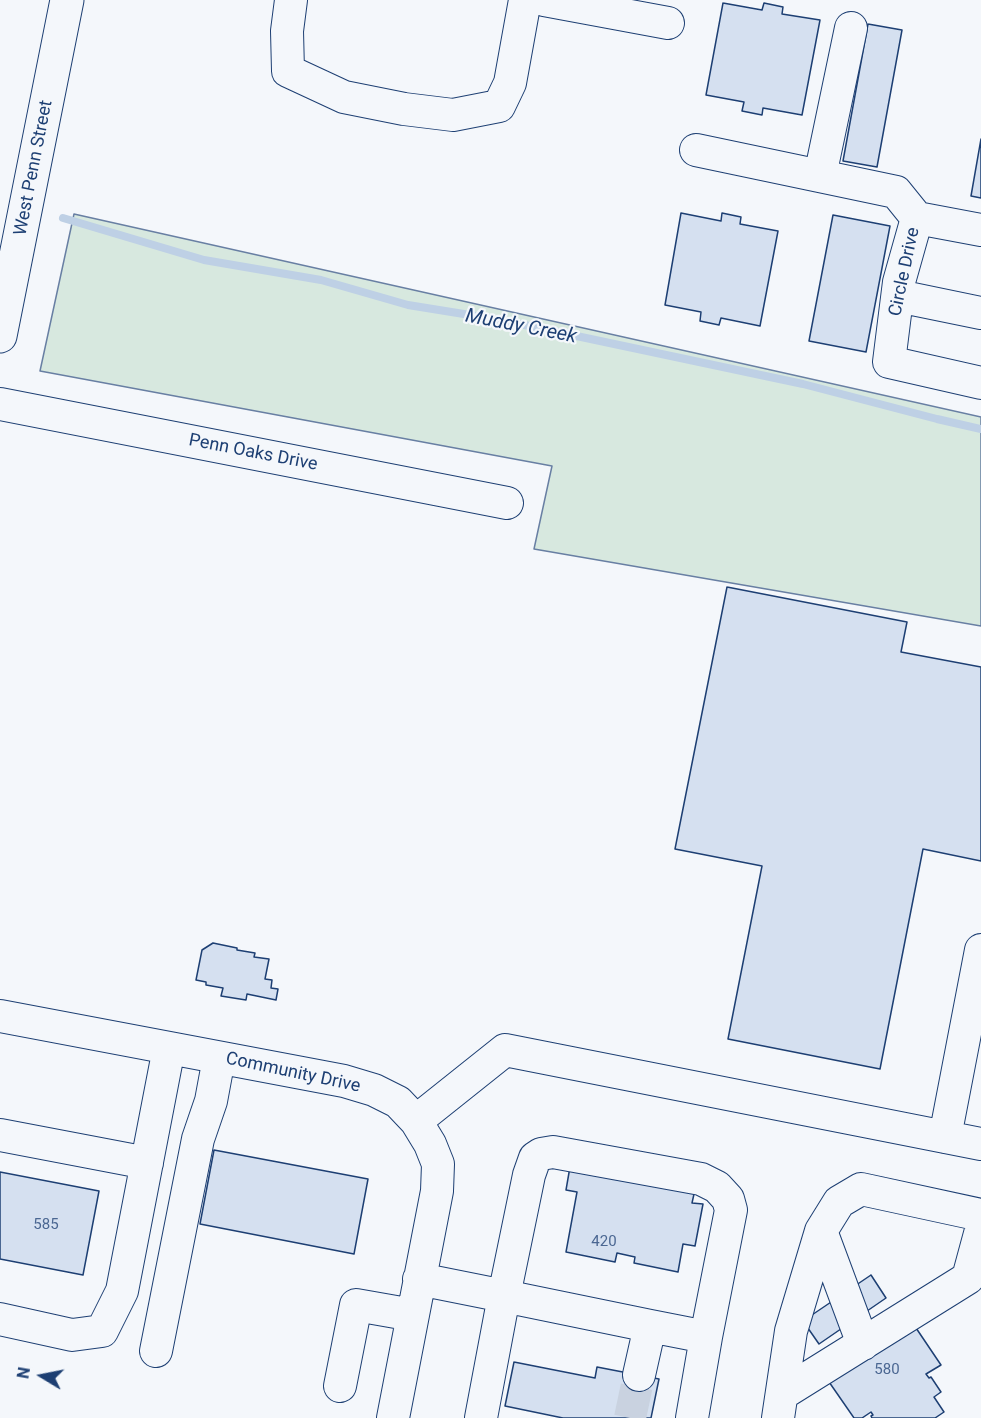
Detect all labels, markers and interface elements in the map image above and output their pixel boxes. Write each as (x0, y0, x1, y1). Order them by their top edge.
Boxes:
street label: West Penn Street (10, 98, 58, 238)
street label: Circle Drive (885, 226, 925, 318)
water label: Muddy Creek (463, 304, 579, 350)
street label: Penn Oaks Drive (187, 430, 319, 476)
street label: Community Drive (224, 1048, 362, 1098)
house number: 585 (33, 1216, 59, 1234)
house number: 420 (591, 1233, 617, 1251)
north arrow (12, 1346, 72, 1406)
house number: 580 (874, 1361, 900, 1379)
text: N (13, 1366, 34, 1380)

